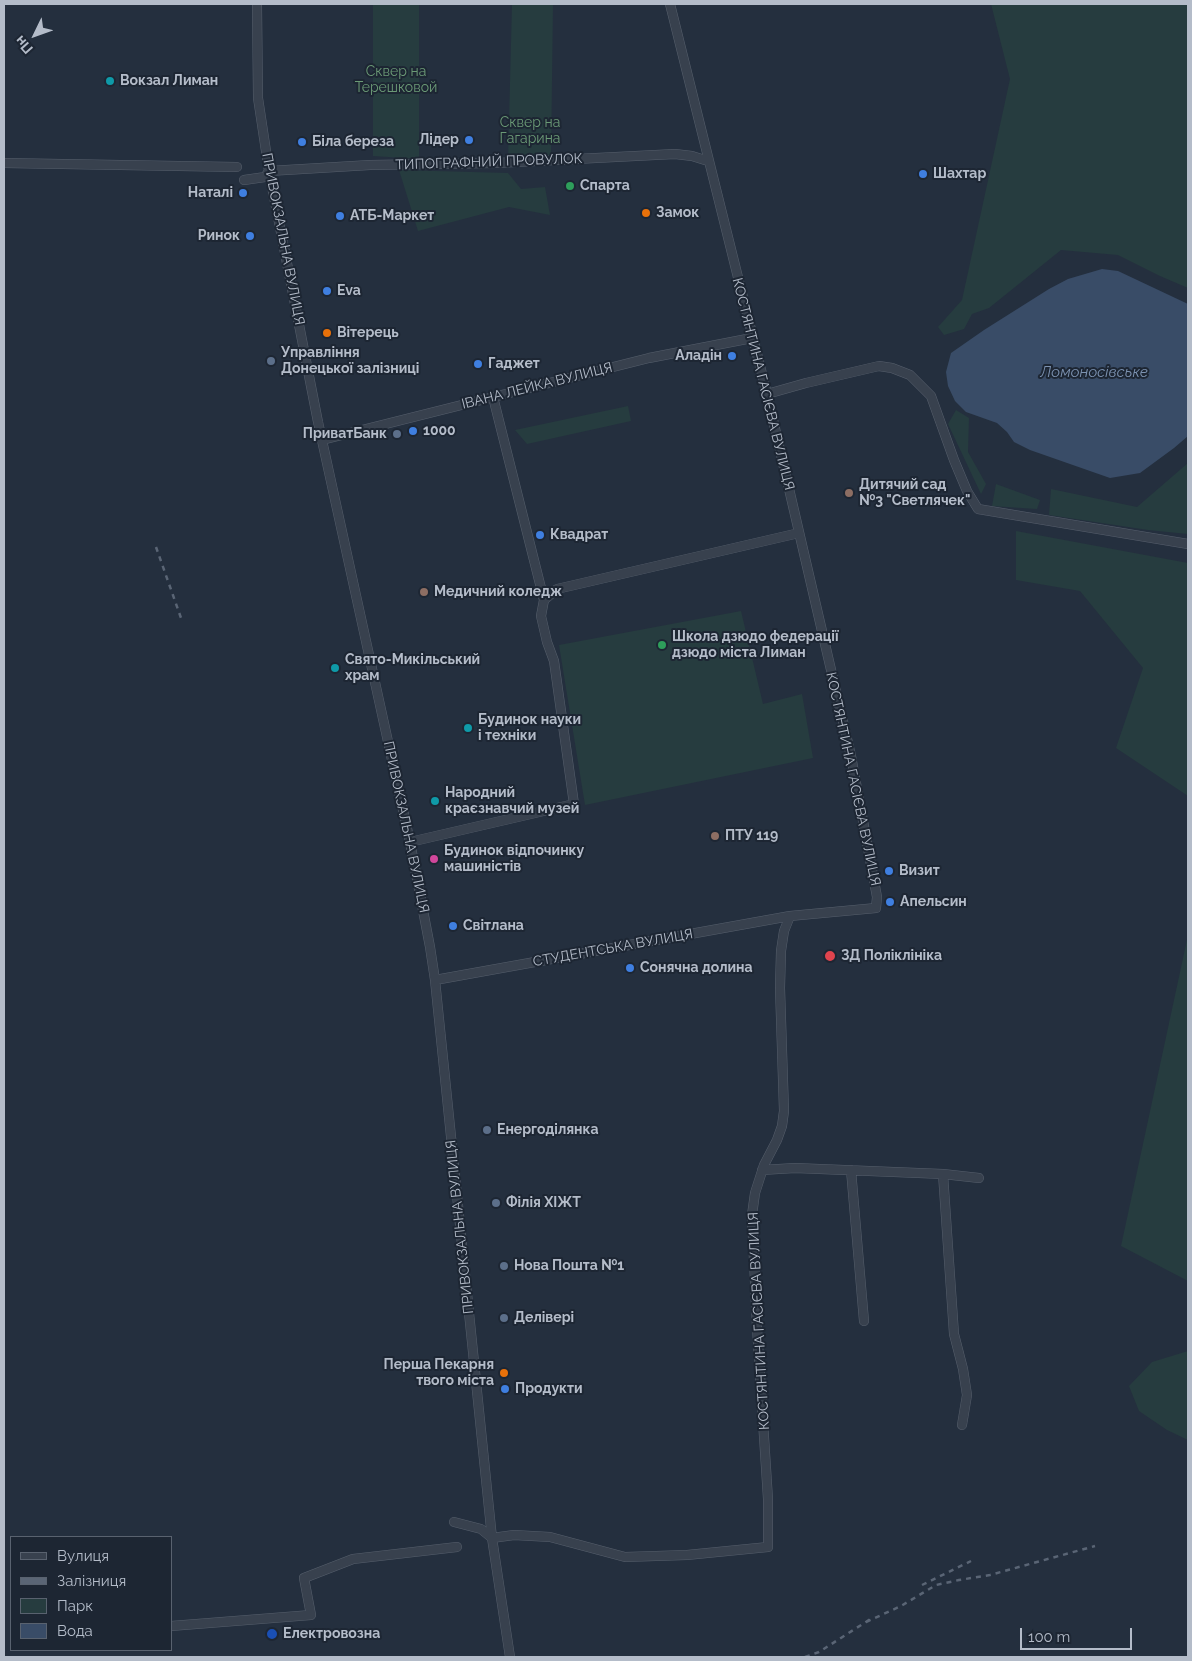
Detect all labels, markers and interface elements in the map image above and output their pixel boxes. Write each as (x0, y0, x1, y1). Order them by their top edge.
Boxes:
north arrow (10, 10, 60, 60)
text: Пн (12, 33, 36, 57)
park label: Сквер на Терешковой (355, 64, 437, 96)
place label: Вокзал Лиман (120, 73, 218, 89)
marker: Вокзал Лиман (104, 75, 116, 87)
park label: Сквер на Гагарина (500, 115, 560, 148)
place label: Лідер (419, 132, 459, 148)
place label: Біла береза (312, 134, 394, 150)
marker: Лідер (463, 134, 475, 146)
marker: Біла береза (296, 136, 308, 148)
street label: ТИПОГРАФНИЙ ПРОВУЛОК (395, 150, 583, 174)
street label: ПРИВОКЗАЛЬНА ВУЛИЦЯ (258, 152, 308, 326)
place label: Шахтар (933, 166, 986, 182)
marker: Шахтар (917, 168, 929, 180)
place label: Спарта (580, 178, 630, 194)
marker: Спарта (564, 180, 576, 192)
place label: Наталі (188, 185, 233, 201)
marker: Наталі (237, 187, 249, 199)
place label: Замок (656, 205, 699, 221)
marker: Замок (640, 207, 652, 219)
place label: АТБ-Маркет (350, 208, 434, 224)
marker: АТБ-Маркет (334, 210, 346, 222)
place label: Ринок (198, 228, 240, 244)
marker: Ринок (244, 230, 256, 242)
street label: КОСТЯНТИНА ГАСІЄВА ВУЛИЦЯ (728, 276, 798, 492)
place label: Eva (337, 283, 361, 299)
marker: Eva (321, 285, 333, 297)
place label: Вітерець (337, 325, 399, 341)
marker: Вітерець (321, 327, 333, 339)
place label: Управління Донецької залізниці (281, 345, 419, 378)
place label: Аладін (675, 348, 722, 364)
marker: Аладін (726, 350, 738, 362)
marker: Управління Донецької залізниці (265, 355, 277, 367)
place label: Гаджет (488, 356, 540, 372)
marker: Гаджет (472, 358, 484, 370)
street label: ІВАНА ЛЕЙКА ВУЛИЦЯ (460, 359, 614, 413)
water label: Ломоносівське (1040, 363, 1148, 381)
place label: 1000 (423, 423, 456, 439)
marker: 1000 (407, 425, 419, 437)
place label: ПриватБанк (303, 426, 387, 442)
marker: ПриватБанк (391, 428, 403, 440)
place label: Дитячий сад №3 "Светлячек" (859, 477, 970, 510)
marker: Дитячий сад №3 "Светлячек" (843, 487, 855, 499)
place label: Квадрат (550, 527, 608, 543)
marker: Квадрат (534, 529, 546, 541)
place label: Медичний коледж (434, 584, 562, 600)
marker: Медичний коледж (418, 586, 430, 598)
place label: Школа дзюдо федерації дзюдо міста Лиман (672, 629, 838, 662)
marker: Школа дзюдо федерації дзюдо міста Лиман (656, 639, 668, 651)
place label: Свято-Микільський храм (345, 652, 480, 684)
marker: Свято-Микільський храм (329, 662, 341, 674)
street label: КОСТЯНТИНА ГАСІЄВА ВУЛИЦЯ (822, 671, 884, 887)
place label: Будинок науки і техніки (478, 712, 581, 744)
marker: Будинок науки і техніки (462, 722, 474, 734)
street label: ПРИВОКЗАЛЬНА ВУЛИЦЯ (380, 740, 432, 914)
place label: Народний краєзнавчий музей (445, 785, 579, 818)
marker: Народний краєзнавчий музей (429, 795, 441, 807)
place label: ПТУ 119 (725, 828, 778, 844)
marker: ПТУ 119 (709, 830, 721, 842)
place label: Будинок відпочинку машиністів (444, 843, 584, 876)
marker: Будинок відпочинку машиністів (428, 853, 440, 865)
place label: Визит (899, 863, 940, 879)
marker: Визит (883, 865, 895, 877)
place label: Апельсин (900, 894, 967, 910)
marker: Апельсин (884, 896, 896, 908)
place label: Світлана (463, 918, 524, 934)
marker: Світлана (447, 920, 459, 932)
street label: СТУДЕНТСЬКА ВУЛИЦЯ (532, 926, 694, 970)
place label: ЗД Поліклініка (841, 948, 942, 964)
marker: ЗД Поліклініка (823, 949, 837, 963)
place label: Сонячна долина (640, 960, 753, 976)
marker: Сонячна долина (624, 962, 636, 974)
place label: Енергоділянка (497, 1122, 598, 1138)
marker: Енергоділянка (481, 1124, 493, 1136)
street label: ПРИВОКЗАЛЬНА ВУЛИЦЯ (443, 1139, 477, 1315)
place label: Філія ХІЖТ (506, 1195, 581, 1211)
marker: Філія ХІЖТ (490, 1197, 502, 1209)
street label: КОСТЯНТИНА ГАСІЄВА ВУЛИЦЯ (745, 1212, 773, 1430)
place label: Нова Пошта №1 (514, 1258, 624, 1274)
marker: Нова Пошта №1 (498, 1260, 510, 1272)
place label: Делівері (514, 1310, 574, 1326)
marker: Делівері (498, 1312, 510, 1324)
place label: Перша Пекарня твого мiста (383, 1357, 494, 1390)
marker: Перша Пекарня твого мiста (498, 1367, 510, 1379)
place label: Продукти (515, 1381, 583, 1397)
marker: Продукти (499, 1383, 511, 1395)
legend (10, 1536, 172, 1651)
text: Вулиця (57, 1547, 109, 1565)
text: Залізниця (57, 1572, 126, 1590)
text: Парк (57, 1597, 93, 1615)
scale bar (1022, 1618, 1134, 1650)
text: Вода (57, 1622, 93, 1640)
place label: Електровозна (283, 1626, 380, 1642)
marker: Електровозна (265, 1627, 279, 1641)
text: 100 m (1028, 1628, 1070, 1646)

